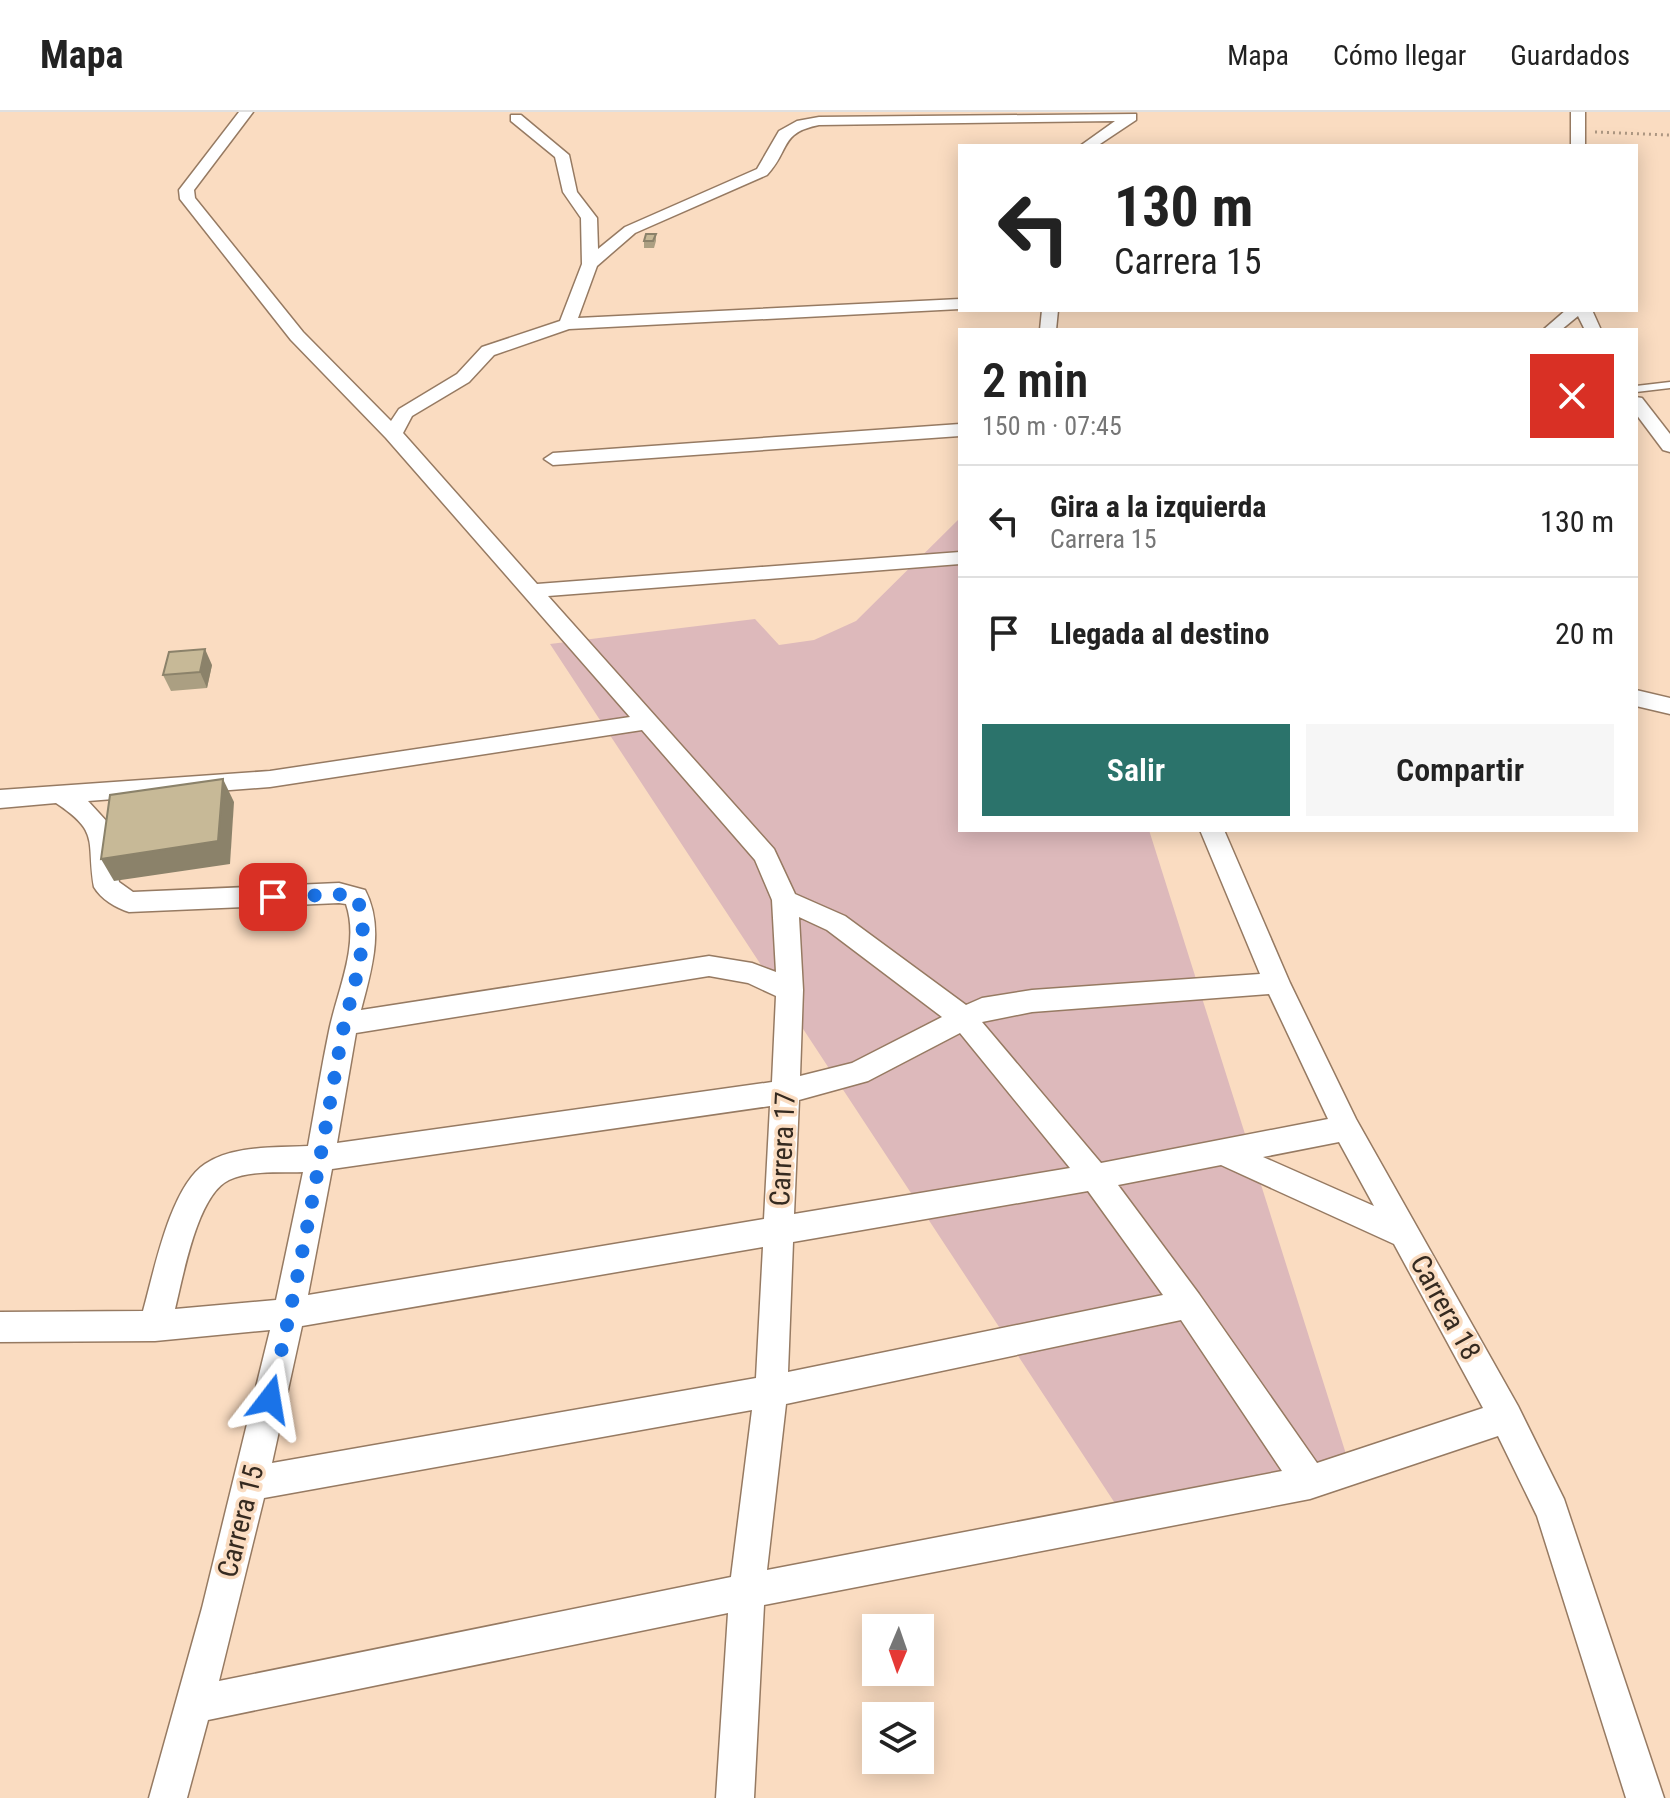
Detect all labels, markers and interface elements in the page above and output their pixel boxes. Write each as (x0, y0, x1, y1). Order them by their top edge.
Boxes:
text: Mapa (40, 33, 123, 77)
text: Mapa (1227, 39, 1289, 72)
text: Cómo llegar (1333, 39, 1466, 72)
text: Guardados (1510, 39, 1630, 72)
text: 130 m (1114, 174, 1253, 240)
icon: left (982, 176, 1086, 280)
text: Carrera 15 (1114, 241, 1261, 283)
text: 2 min (982, 352, 1088, 409)
button: close (1530, 354, 1614, 438)
text: 150 m · 07:45 (982, 411, 1122, 441)
text: Gira a la izquierda (1050, 489, 1266, 524)
icon: left (982, 499, 1026, 543)
text: 130 m (1540, 504, 1614, 539)
text: Carrera 15 (1050, 524, 1157, 554)
icon: arrive (982, 611, 1026, 655)
text: Llegada al destino (1050, 616, 1269, 651)
text: 20 m (1555, 616, 1614, 651)
button: Salir (982, 724, 1290, 816)
button: Compartir (1306, 724, 1614, 816)
pin (239, 863, 307, 931)
icon: arrive (251, 875, 295, 919)
street label: Carrera 17 (763, 1091, 802, 1207)
street label: Carrera 18 (1403, 1249, 1488, 1365)
position arrow (228, 1357, 312, 1441)
street label: Carrera 15 (211, 1461, 270, 1581)
north arrow (862, 1614, 934, 1686)
map controls (862, 1614, 934, 1774)
button: layers (862, 1702, 934, 1774)

